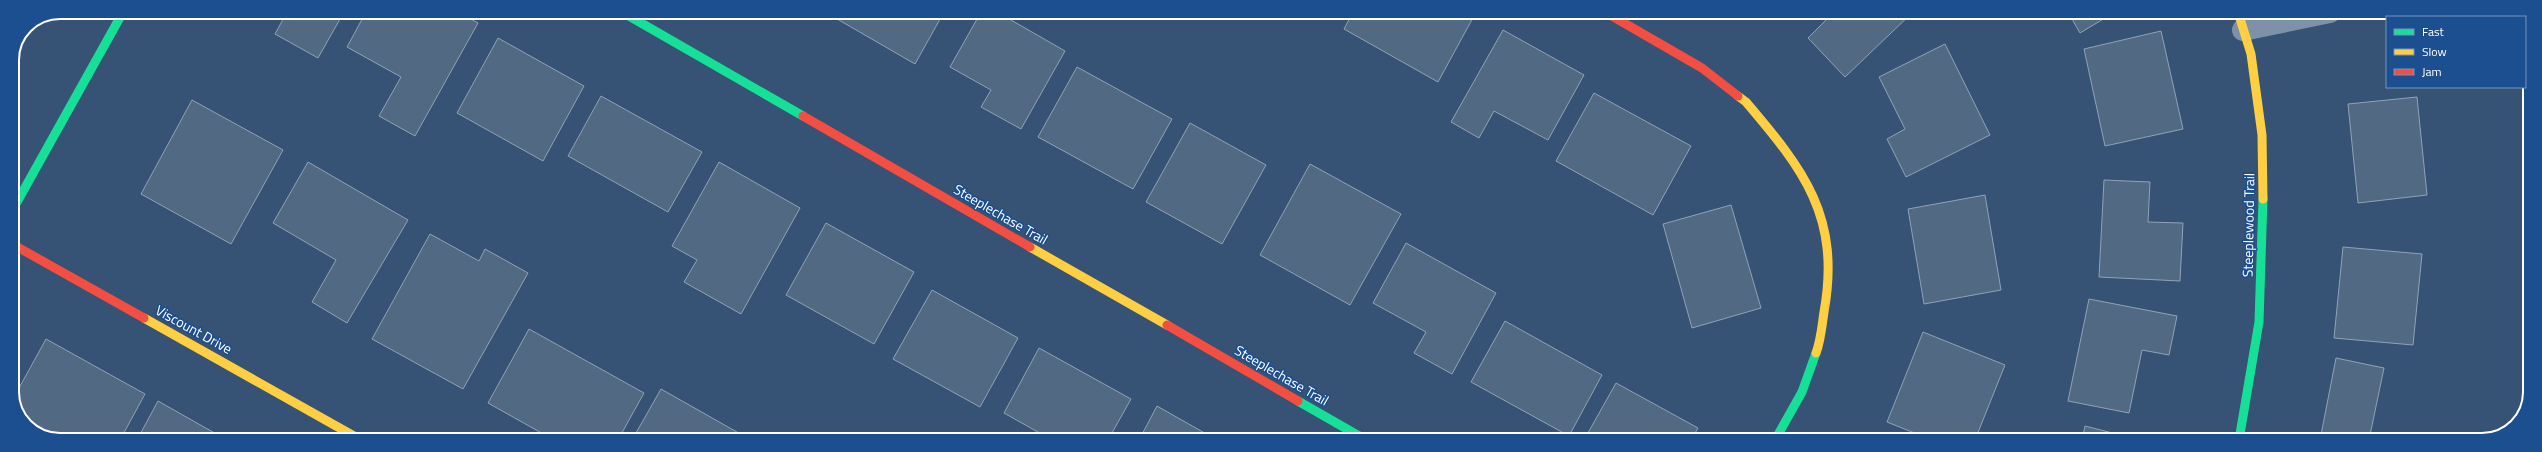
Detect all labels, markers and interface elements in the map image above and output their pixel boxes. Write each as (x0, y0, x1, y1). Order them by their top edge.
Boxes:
legend (2386, 16, 2526, 88)
text: Fast (2422, 22, 2445, 41)
text: Slow (2422, 42, 2447, 61)
text: Jam (2422, 62, 2442, 81)
street label: Steeplewood Trail (2237, 173, 2259, 277)
street label: Steeplechase Trail (950, 178, 1052, 250)
street label: Viscount Drive (152, 299, 236, 359)
street label: Steeplechase Trail (1231, 339, 1333, 411)

